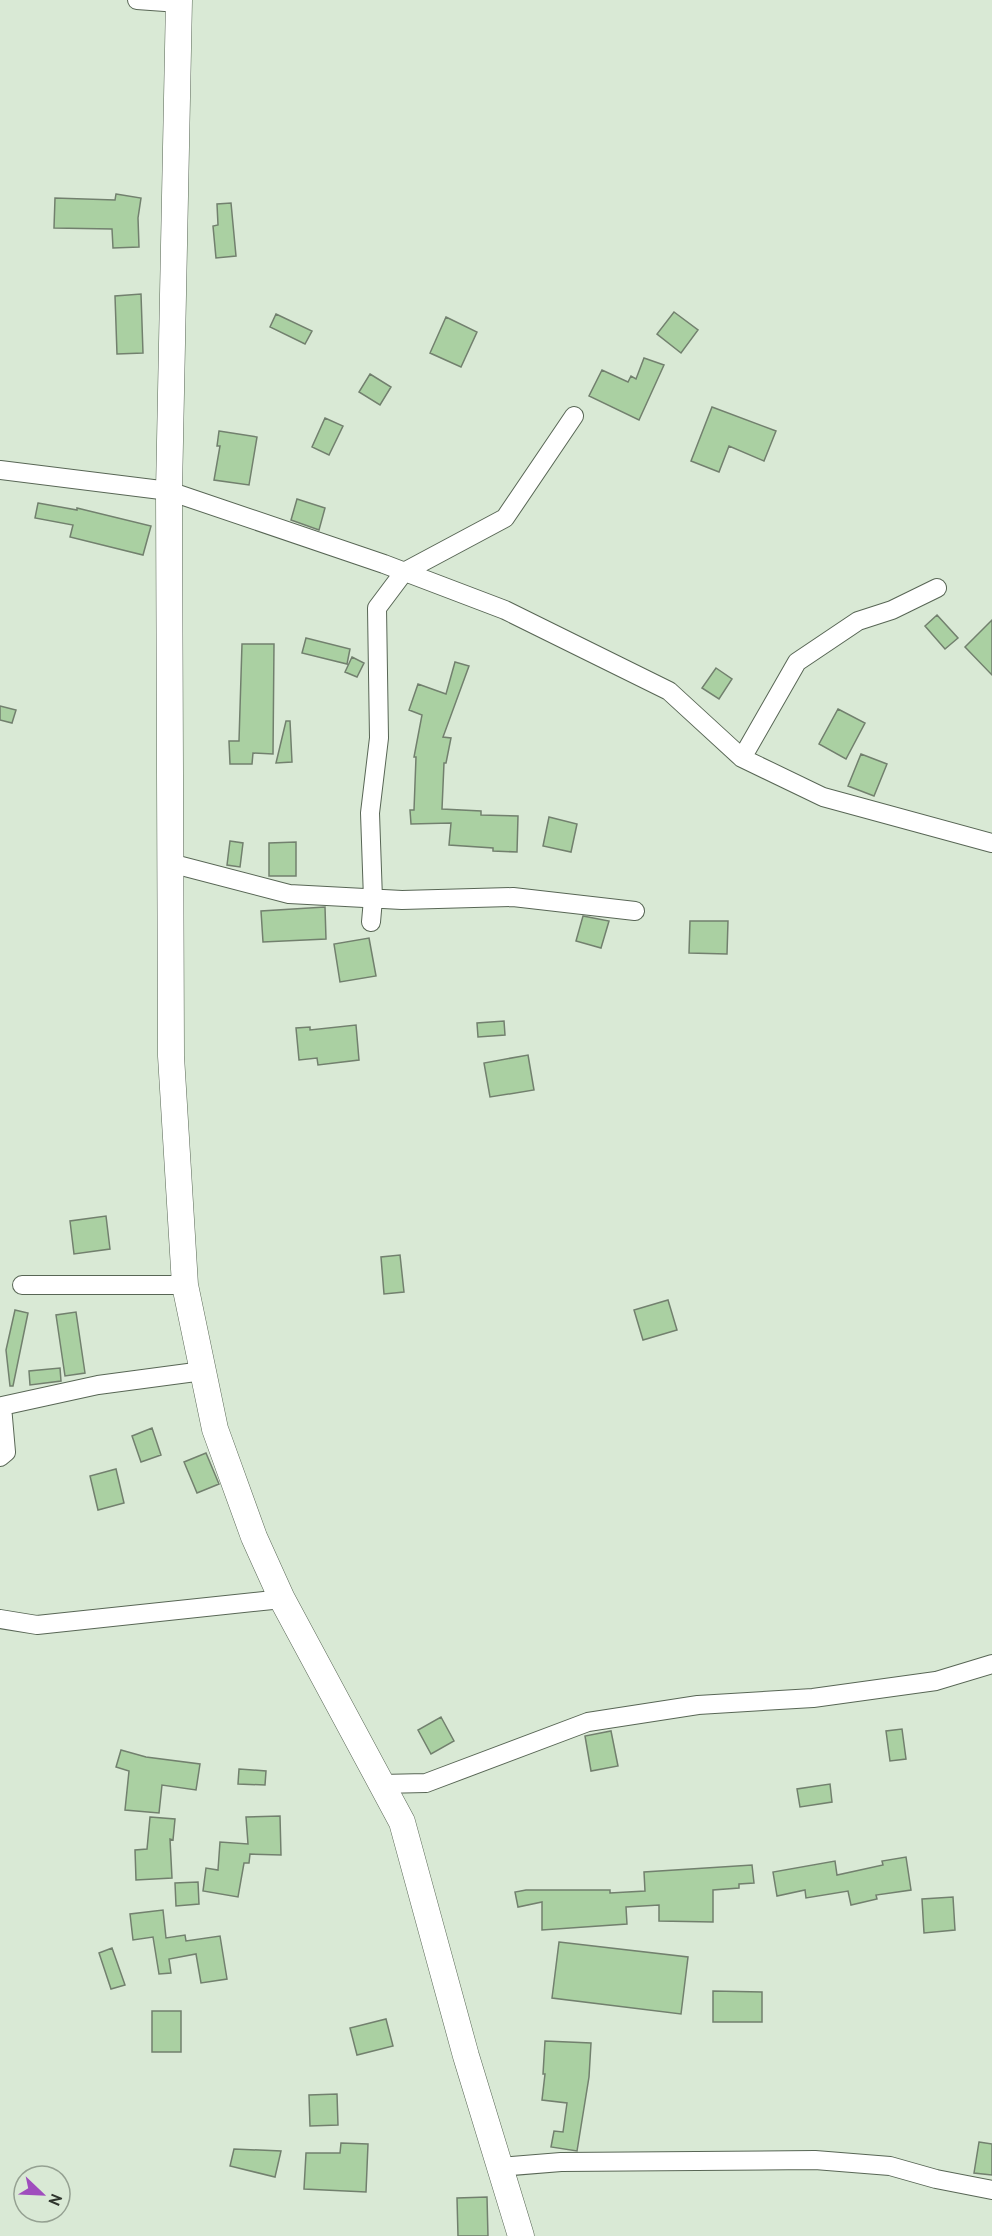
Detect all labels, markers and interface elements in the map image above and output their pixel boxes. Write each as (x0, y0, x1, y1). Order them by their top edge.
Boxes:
north arrow (12, 2164, 72, 2224)
text: N (45, 2191, 67, 2209)

